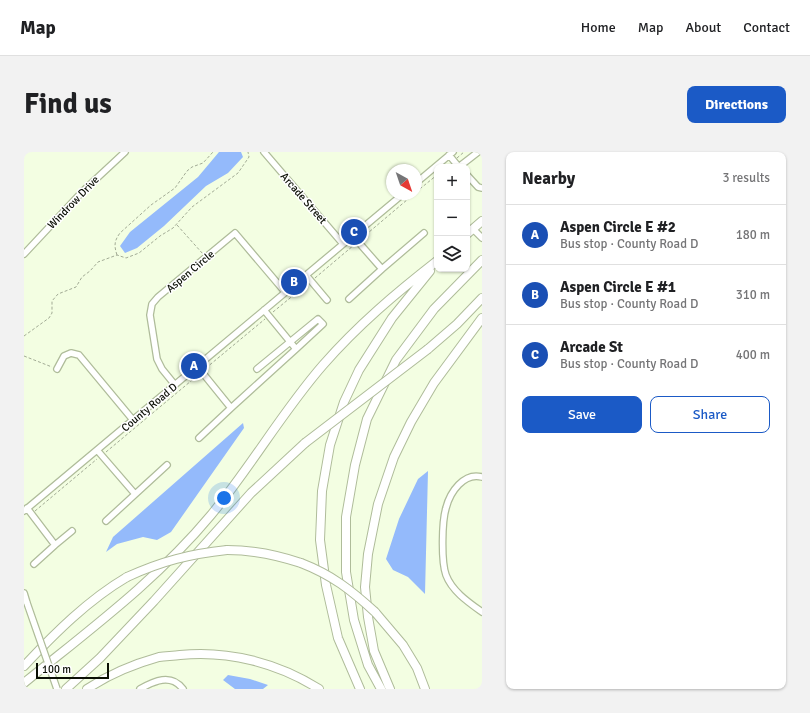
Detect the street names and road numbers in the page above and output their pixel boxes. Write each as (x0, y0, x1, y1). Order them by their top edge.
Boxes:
street label: Arcade Street (278, 170, 330, 227)
street label: Windrow Drive (45, 173, 102, 232)
street label: Aspen Circle (164, 248, 217, 295)
street label: County Road D (119, 380, 180, 434)

